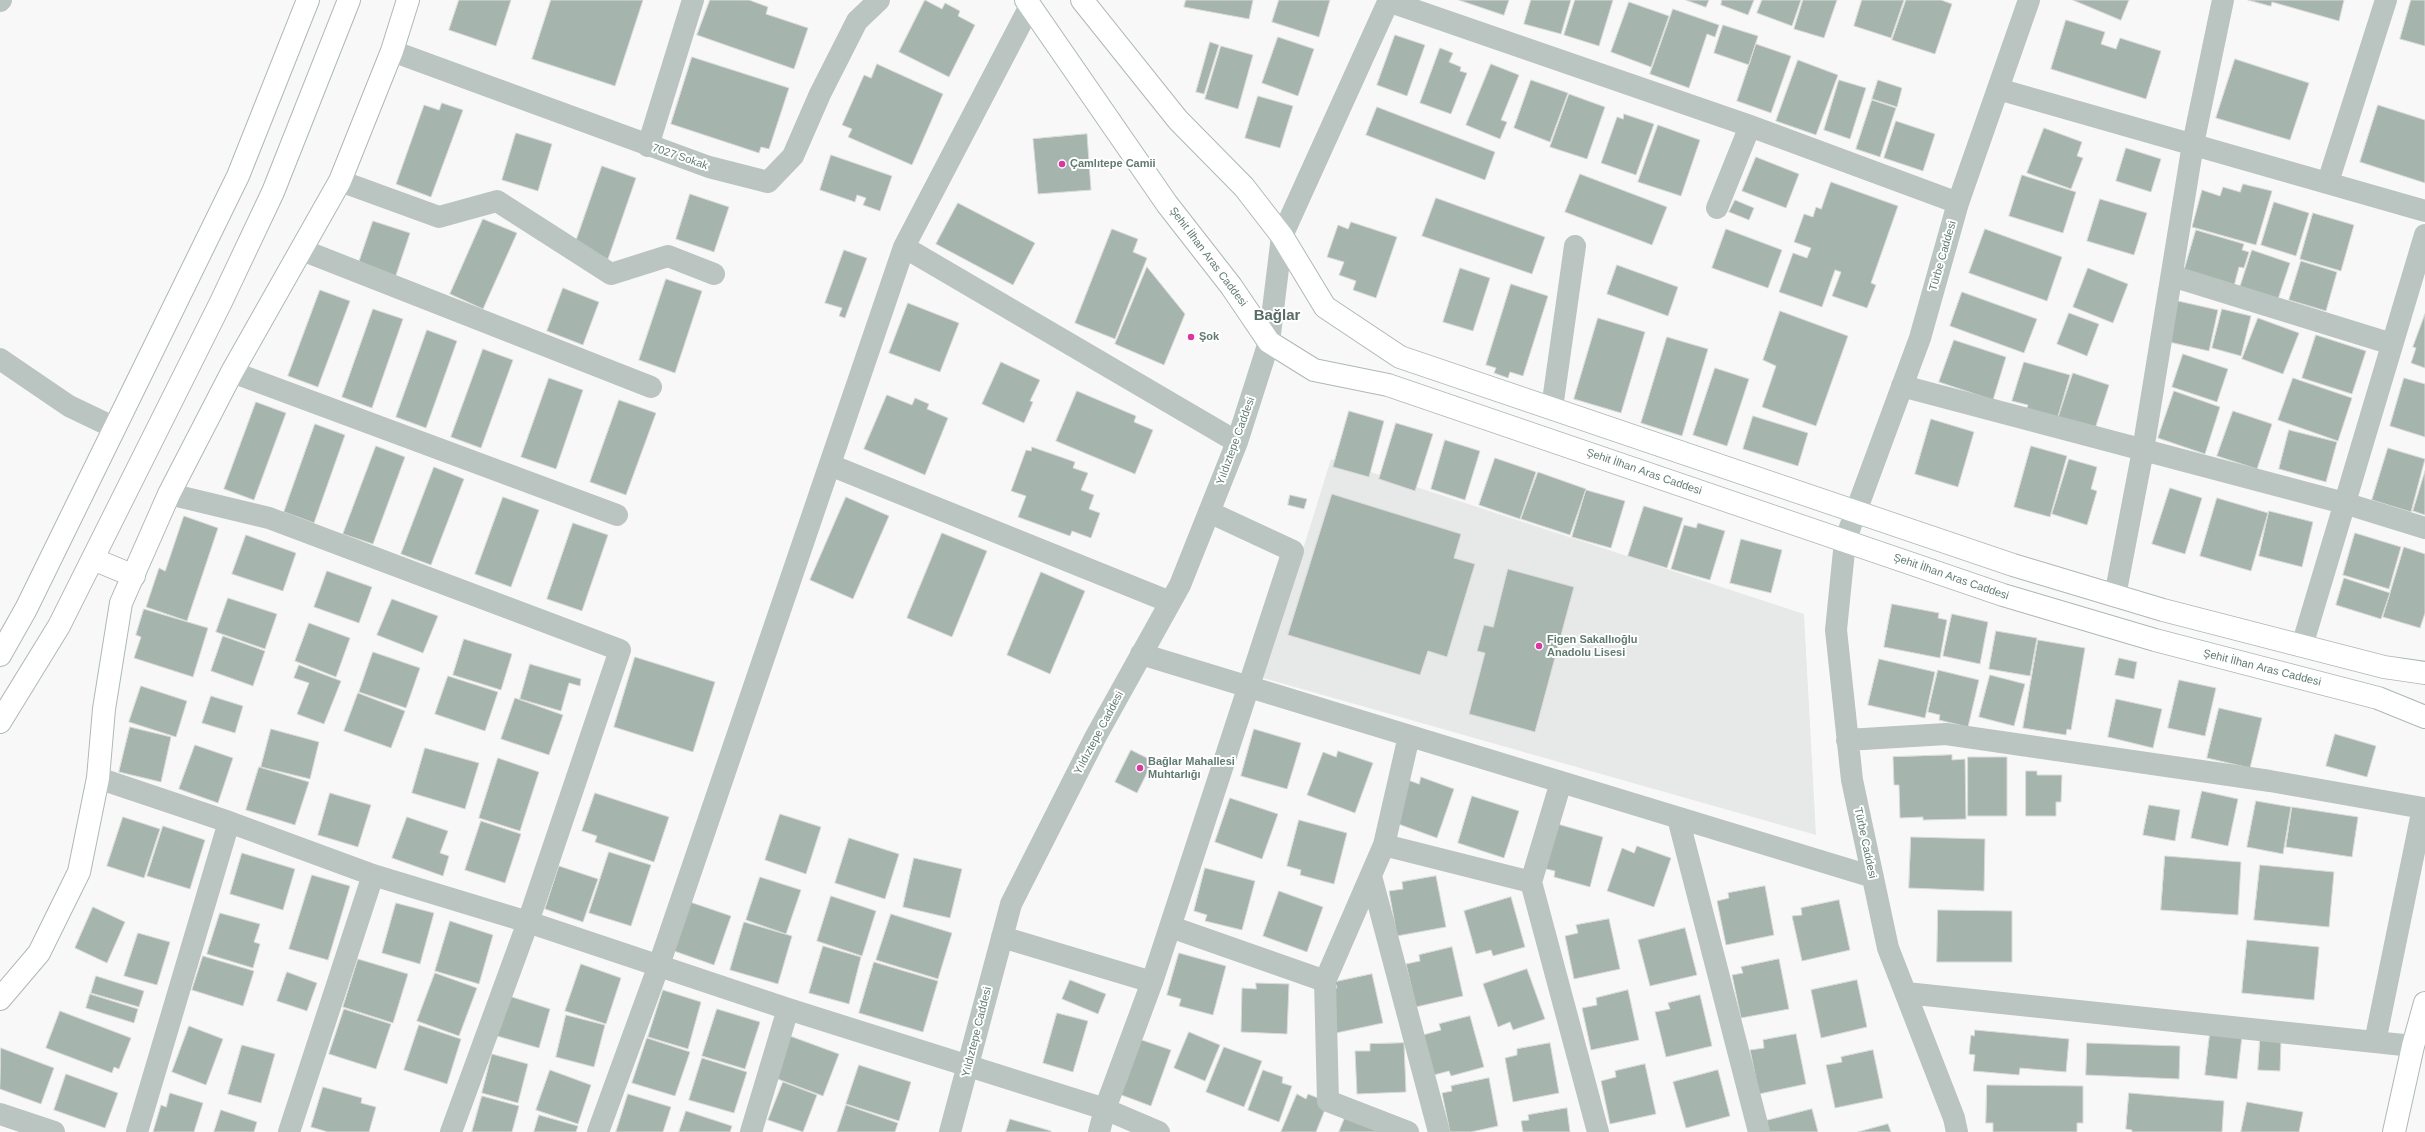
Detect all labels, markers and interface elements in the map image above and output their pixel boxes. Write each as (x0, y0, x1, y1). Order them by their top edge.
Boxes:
street label: 7027 Sokak (650, 141, 710, 173)
place label: Çamlıtepe Camii (1070, 157, 1156, 171)
marker: Çamlıtepe Camii (1057, 159, 1067, 169)
street label: Şehit İlhan Aras Caddesi (1166, 205, 1250, 309)
street label: Türbe Caddesi (1927, 220, 1959, 292)
district label: Bağlar (1254, 307, 1300, 325)
place label: Şok (1199, 330, 1219, 344)
marker: Şok (1186, 332, 1196, 342)
street label: Yıldıztepe Caddesi (1214, 395, 1258, 487)
street label: Şehit İlhan Aras Caddesi (1585, 446, 1703, 498)
street label: Şehit İlhan Aras Caddesi (1892, 551, 2010, 603)
place label: Figen Sakallıoğlu Anadolu Lisesi (1547, 633, 1637, 659)
marker: Figen Sakallıoğlu Anadolu Lisesi (1534, 641, 1544, 651)
street label: Şehit İlhan Aras Caddesi (2202, 647, 2322, 689)
street label: Yıldıztepe Caddesi (1071, 689, 1127, 777)
place label: Bağlar Mahallesi Muhtarlığı (1148, 755, 1235, 781)
marker: Bağlar Mahallesi Muhtarlığı (1135, 763, 1145, 773)
street label: Türbe Caddesi (1851, 806, 1879, 880)
street label: Yıldıztepe Caddesi (959, 986, 995, 1078)

